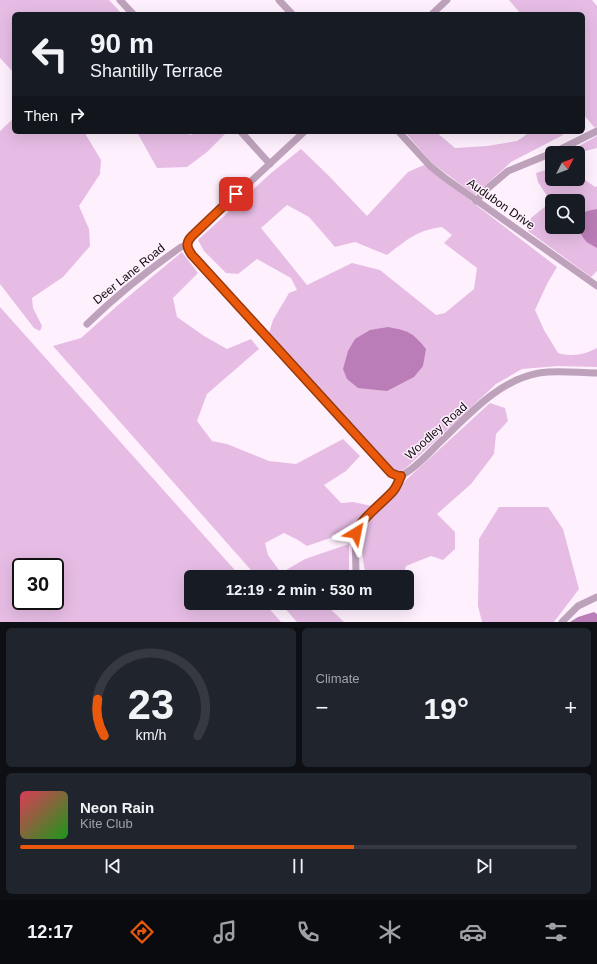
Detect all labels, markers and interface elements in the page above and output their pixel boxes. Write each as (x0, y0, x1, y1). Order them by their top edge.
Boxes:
icon: left (24, 28, 76, 80)
text: 90 m (90, 28, 154, 59)
text: Shantilly Terrace (90, 61, 223, 81)
icon: right (66, 104, 88, 126)
text: Then (24, 107, 58, 124)
north arrow (545, 146, 585, 186)
map controls (545, 146, 585, 234)
street label: Audubon Drive (464, 175, 538, 233)
pin (219, 177, 253, 211)
icon: arrive (225, 183, 247, 205)
button: search (545, 194, 585, 234)
street label: Deer Lane Road (90, 241, 168, 307)
street label: Woodley Road (402, 400, 470, 462)
position arrow (335, 512, 377, 554)
speed limit sign: 30 (12, 558, 64, 610)
text: 12:19 · 2 min · 530 m (226, 581, 372, 598)
text: Climate (316, 671, 360, 686)
text: 23 (128, 680, 174, 727)
text: 19° (424, 692, 469, 725)
text: − (316, 695, 328, 720)
text: + (564, 695, 577, 720)
text: km/h (135, 726, 166, 742)
text: Neon Rain (80, 799, 154, 816)
text: Kite Club (80, 816, 133, 831)
icon: previous (102, 855, 124, 877)
icon: pause (287, 855, 309, 877)
icon: next (473, 855, 495, 877)
icon: directions (128, 918, 156, 946)
icon: music (211, 918, 239, 946)
icon: phone (294, 918, 322, 946)
icon: climate (376, 918, 404, 946)
icon: car (459, 918, 487, 946)
icon: filters (542, 918, 570, 946)
text: 12:17 (27, 922, 73, 942)

